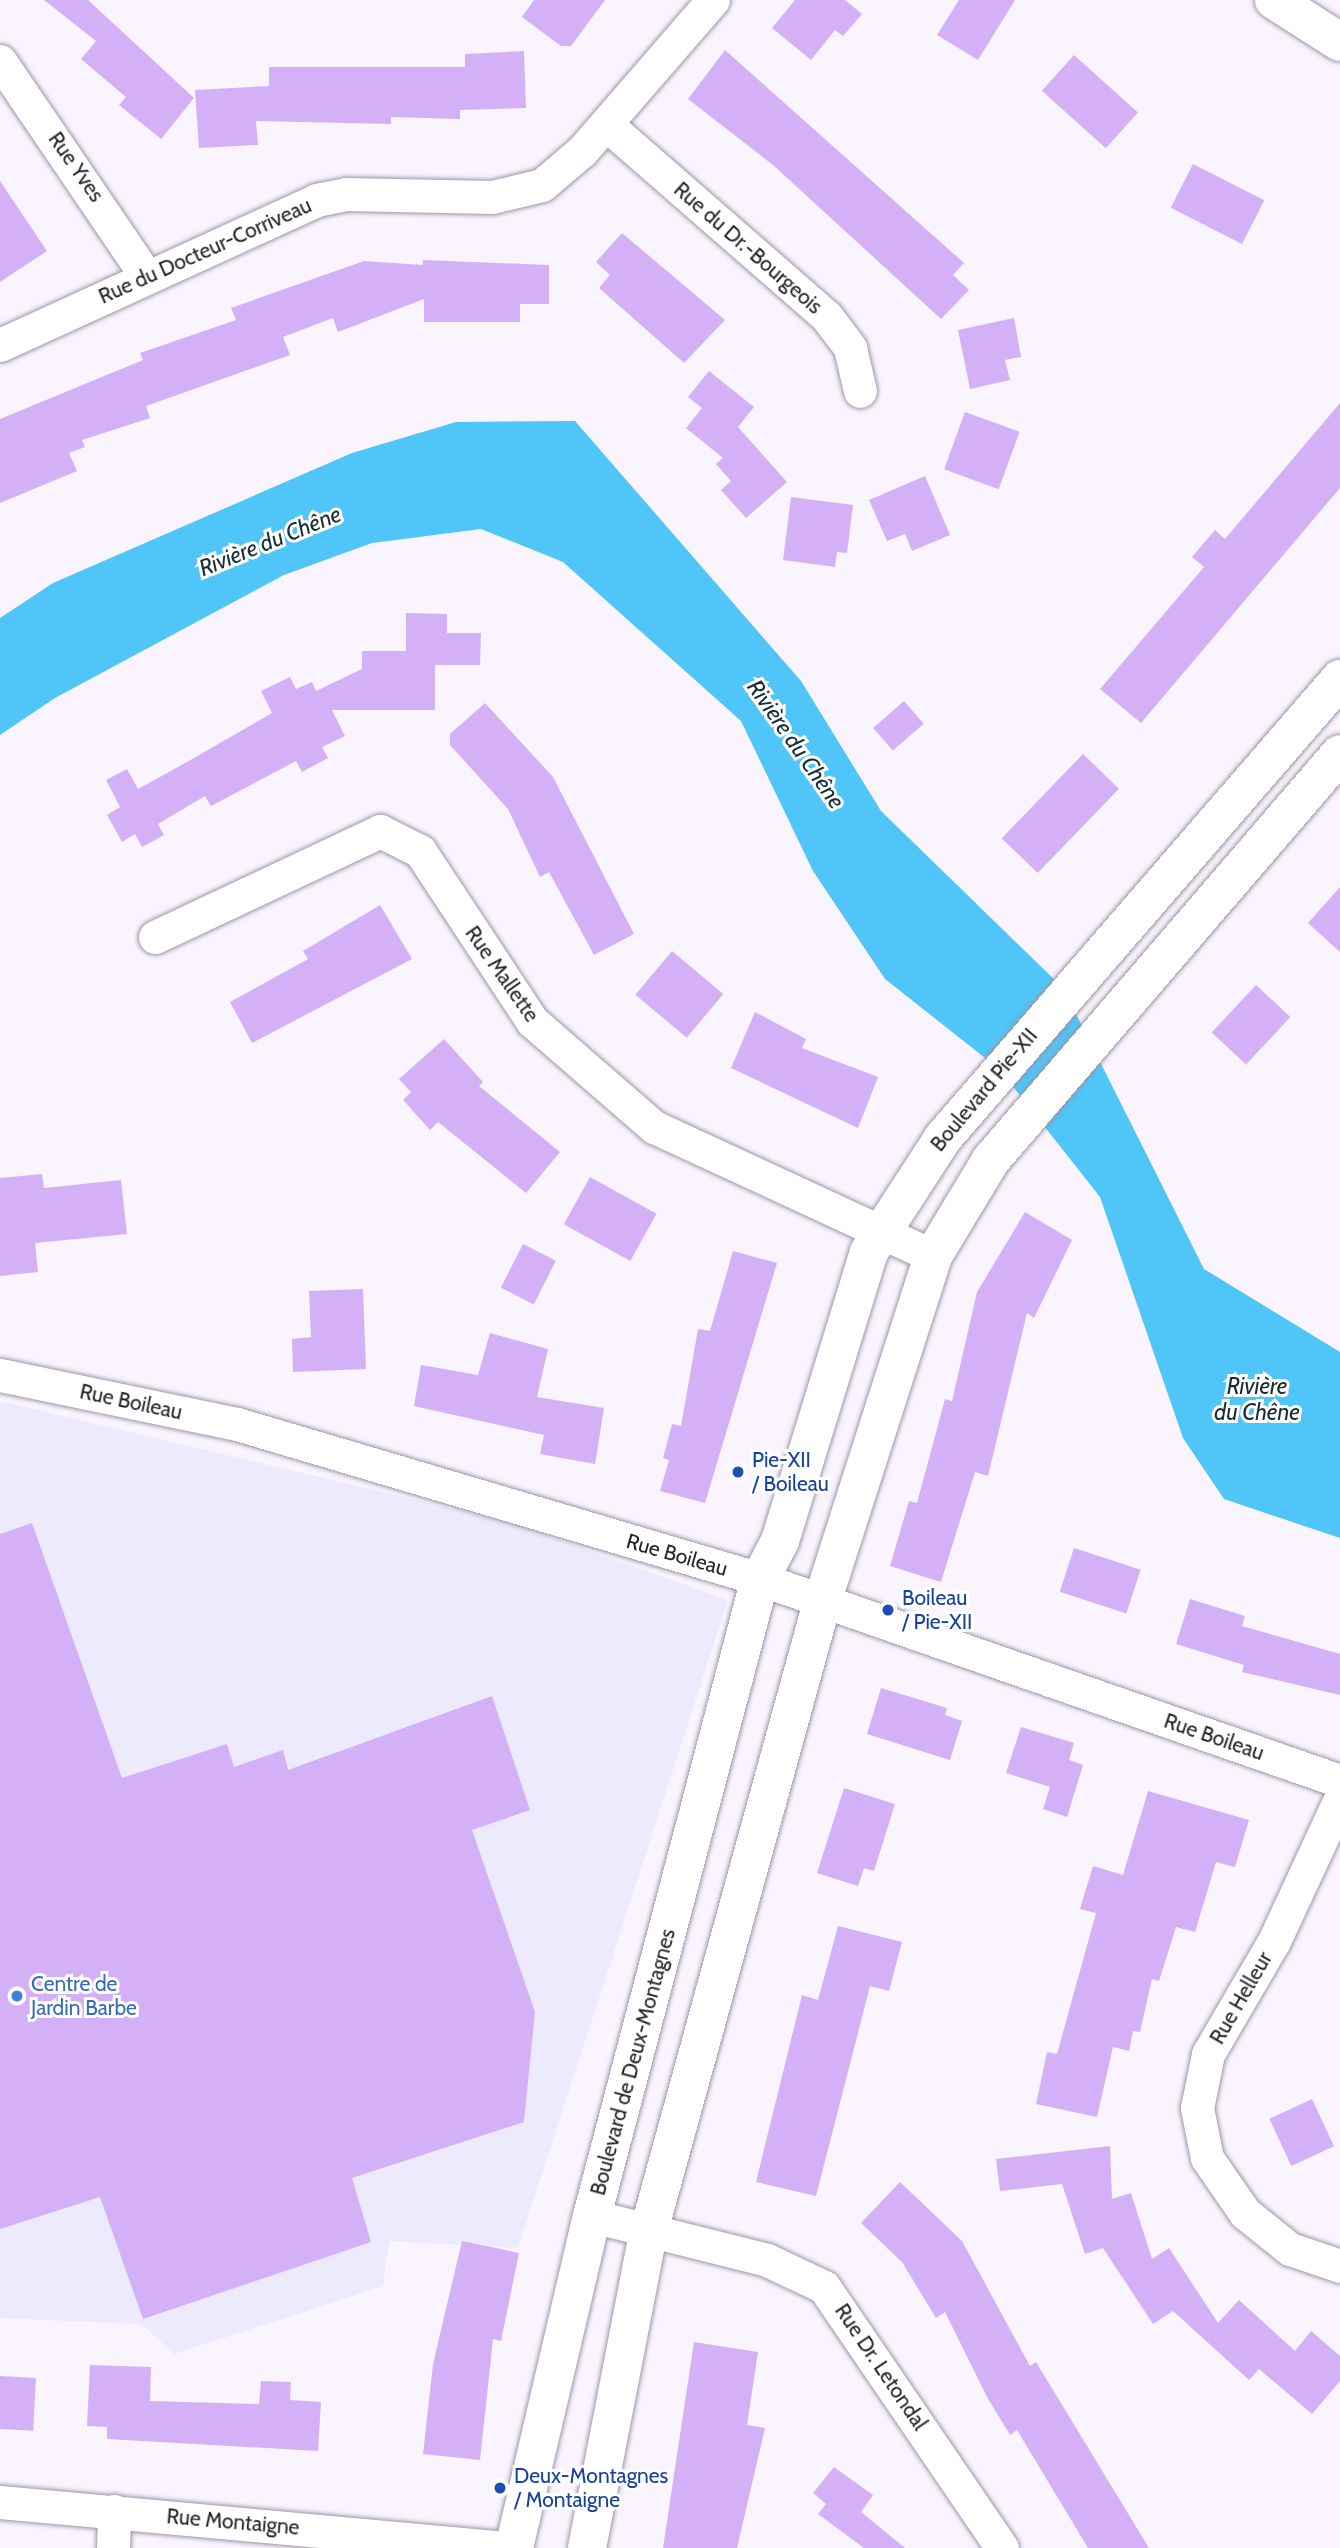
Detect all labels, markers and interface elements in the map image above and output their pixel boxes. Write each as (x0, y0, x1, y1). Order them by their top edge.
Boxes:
street label: Rue Yves (43, 127, 109, 207)
street label: Rue du Dr.-Bourgeois (669, 177, 827, 319)
street label: Rue du Docteur-Corriveau (95, 193, 315, 309)
water label: Rivière du Chêne (195, 500, 345, 582)
water label: Rivière du Chêne (741, 674, 851, 814)
street label: Rue Mallette (460, 921, 544, 1027)
street label: Boulevard Pie-XII (925, 1023, 1043, 1157)
water label: Rivière du Chêne (1214, 1372, 1300, 1426)
street label: Rue Boileau (77, 1379, 185, 1425)
place label: Pie-XII / Boileau (752, 1447, 829, 1497)
marker: Pie-XII / Boileau (730, 1464, 746, 1480)
street label: Rue Boileau (623, 1529, 731, 1581)
place label: Boileau / Pie-XII (902, 1585, 972, 1635)
marker: Boileau / Pie-XII (880, 1602, 896, 1618)
street label: Rue Boileau (1161, 1708, 1267, 1766)
street label: Boulevard de Deux-Montagnes (585, 1926, 681, 2198)
street label: Rue Helleur (1204, 1947, 1278, 2049)
place label: Centre de Jardin Barbe (31, 1971, 137, 2021)
marker: Centre de Jardin Barbe (9, 1988, 25, 2004)
street label: Rue Dr. Letondal (829, 2299, 933, 2435)
place label: Deux-Montagnes / Montaigne (514, 2463, 668, 2513)
marker: Deux-Montagnes / Montaigne (492, 2480, 508, 2496)
street label: Rue Montaigne (165, 2504, 301, 2540)

